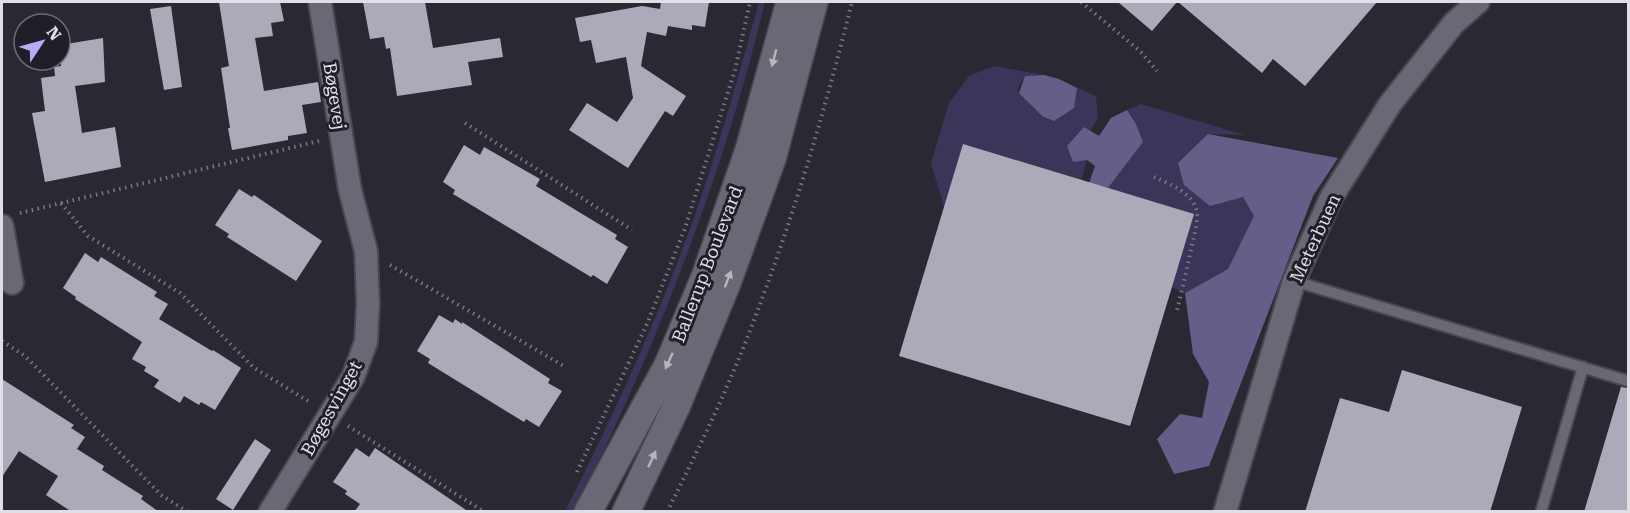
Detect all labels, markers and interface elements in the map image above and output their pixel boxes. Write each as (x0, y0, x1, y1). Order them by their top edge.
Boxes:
north arrow (12, 12, 72, 72)
text: N (42, 23, 65, 44)
one-way arrow (769, 49, 778, 67)
street label: Bøgevej (319, 61, 351, 131)
street label: Ballerup Boulevard (667, 182, 747, 345)
street label: Meterbuen (1285, 190, 1345, 285)
one-way arrow (723, 270, 733, 288)
one-way arrow (665, 352, 674, 369)
street label: Bøgesvinget (296, 357, 366, 459)
one-way arrow (647, 450, 656, 467)

